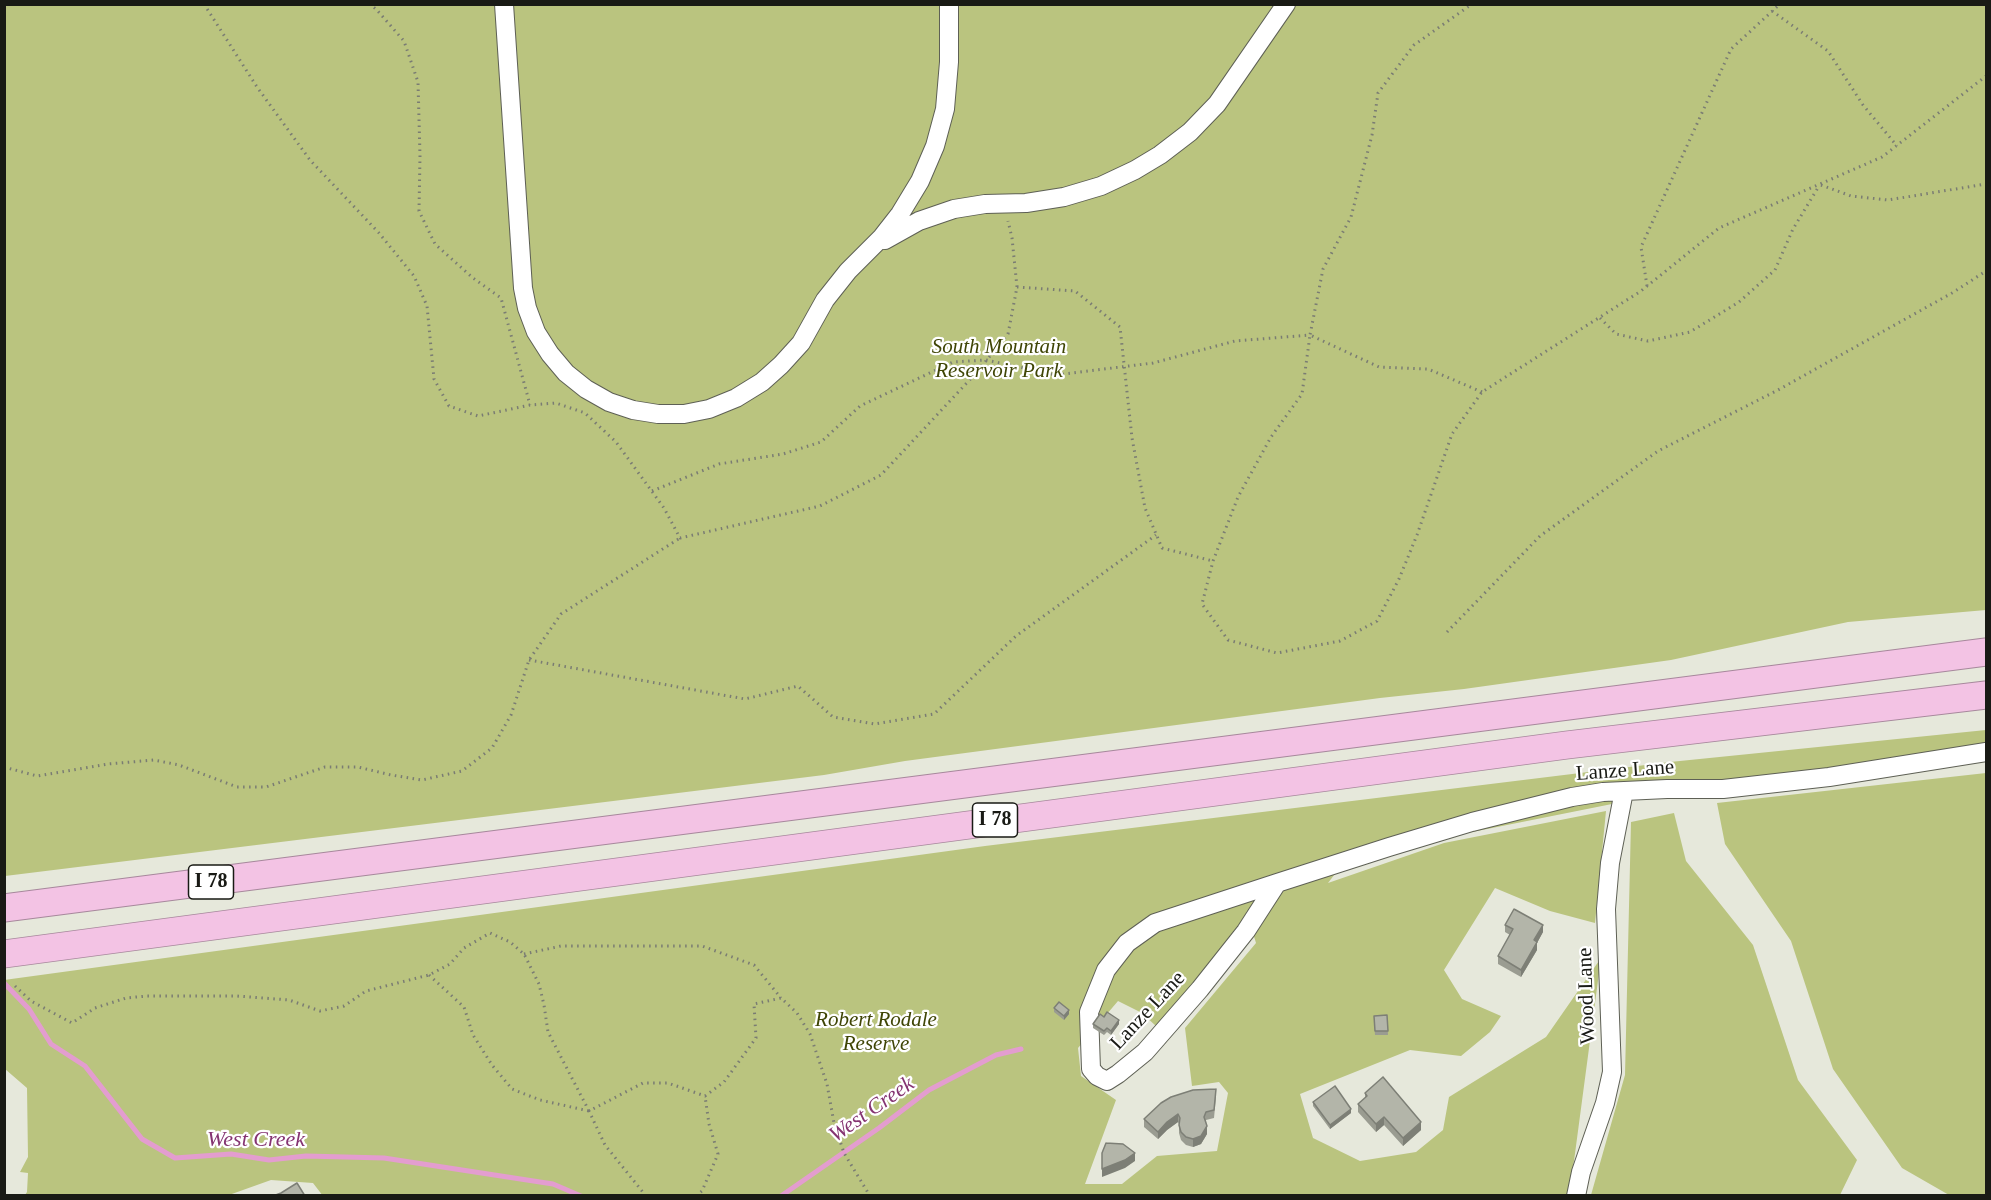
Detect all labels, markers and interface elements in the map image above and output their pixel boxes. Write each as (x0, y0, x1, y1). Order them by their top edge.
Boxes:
park label: South Mountain Reservoir Park (932, 334, 1066, 384)
street label: Lanze Lane (1575, 755, 1675, 787)
road number: I 78 (972, 803, 1018, 837)
road number: I 78 (188, 865, 234, 899)
street label: Wood Lane (1573, 947, 1601, 1045)
street label: Lanze Lane (1105, 966, 1191, 1056)
park label: Robert Rodale Reserve (815, 1007, 937, 1057)
water label: West Creek (824, 1071, 920, 1149)
water label: West Creek (207, 1127, 305, 1153)

